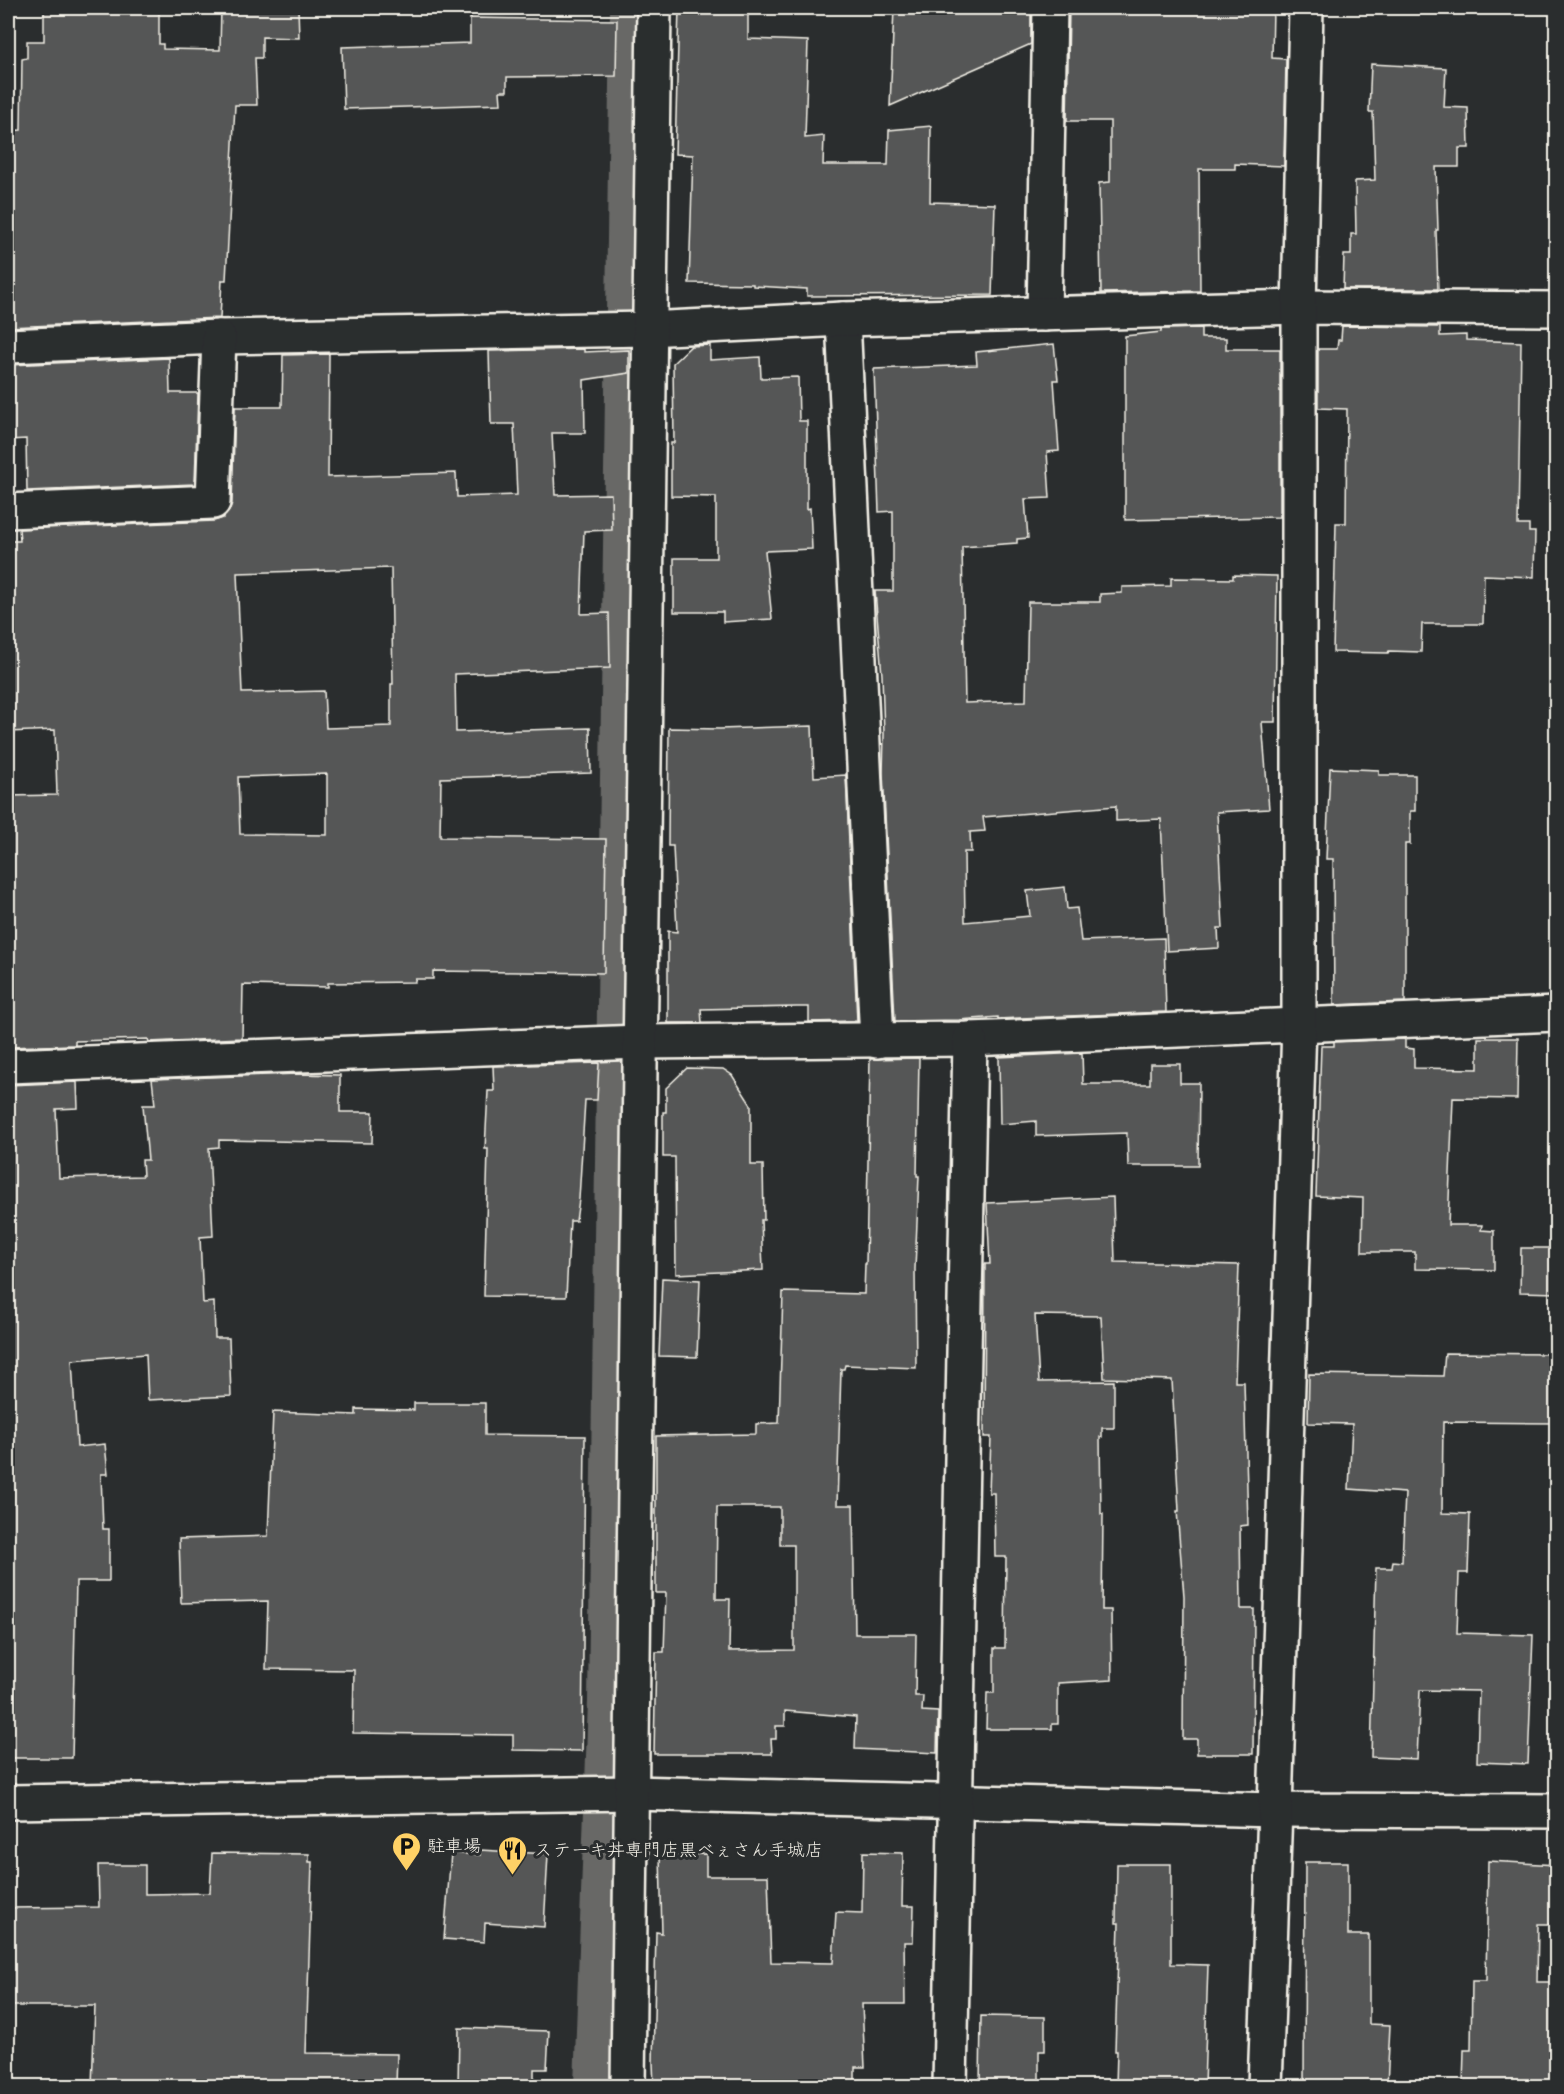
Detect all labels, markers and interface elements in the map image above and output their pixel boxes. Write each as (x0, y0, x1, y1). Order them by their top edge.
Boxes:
parking icon: 駐車場 (390, 1830, 422, 1872)
place label: 駐車場 (427, 1834, 481, 1859)
restaurant icon: ステーキ丼専門店黒べぇさん手城店 (497, 1834, 529, 1876)
place label: ステーキ丼専門店黒べぇさん手城店 (534, 1838, 823, 1863)

